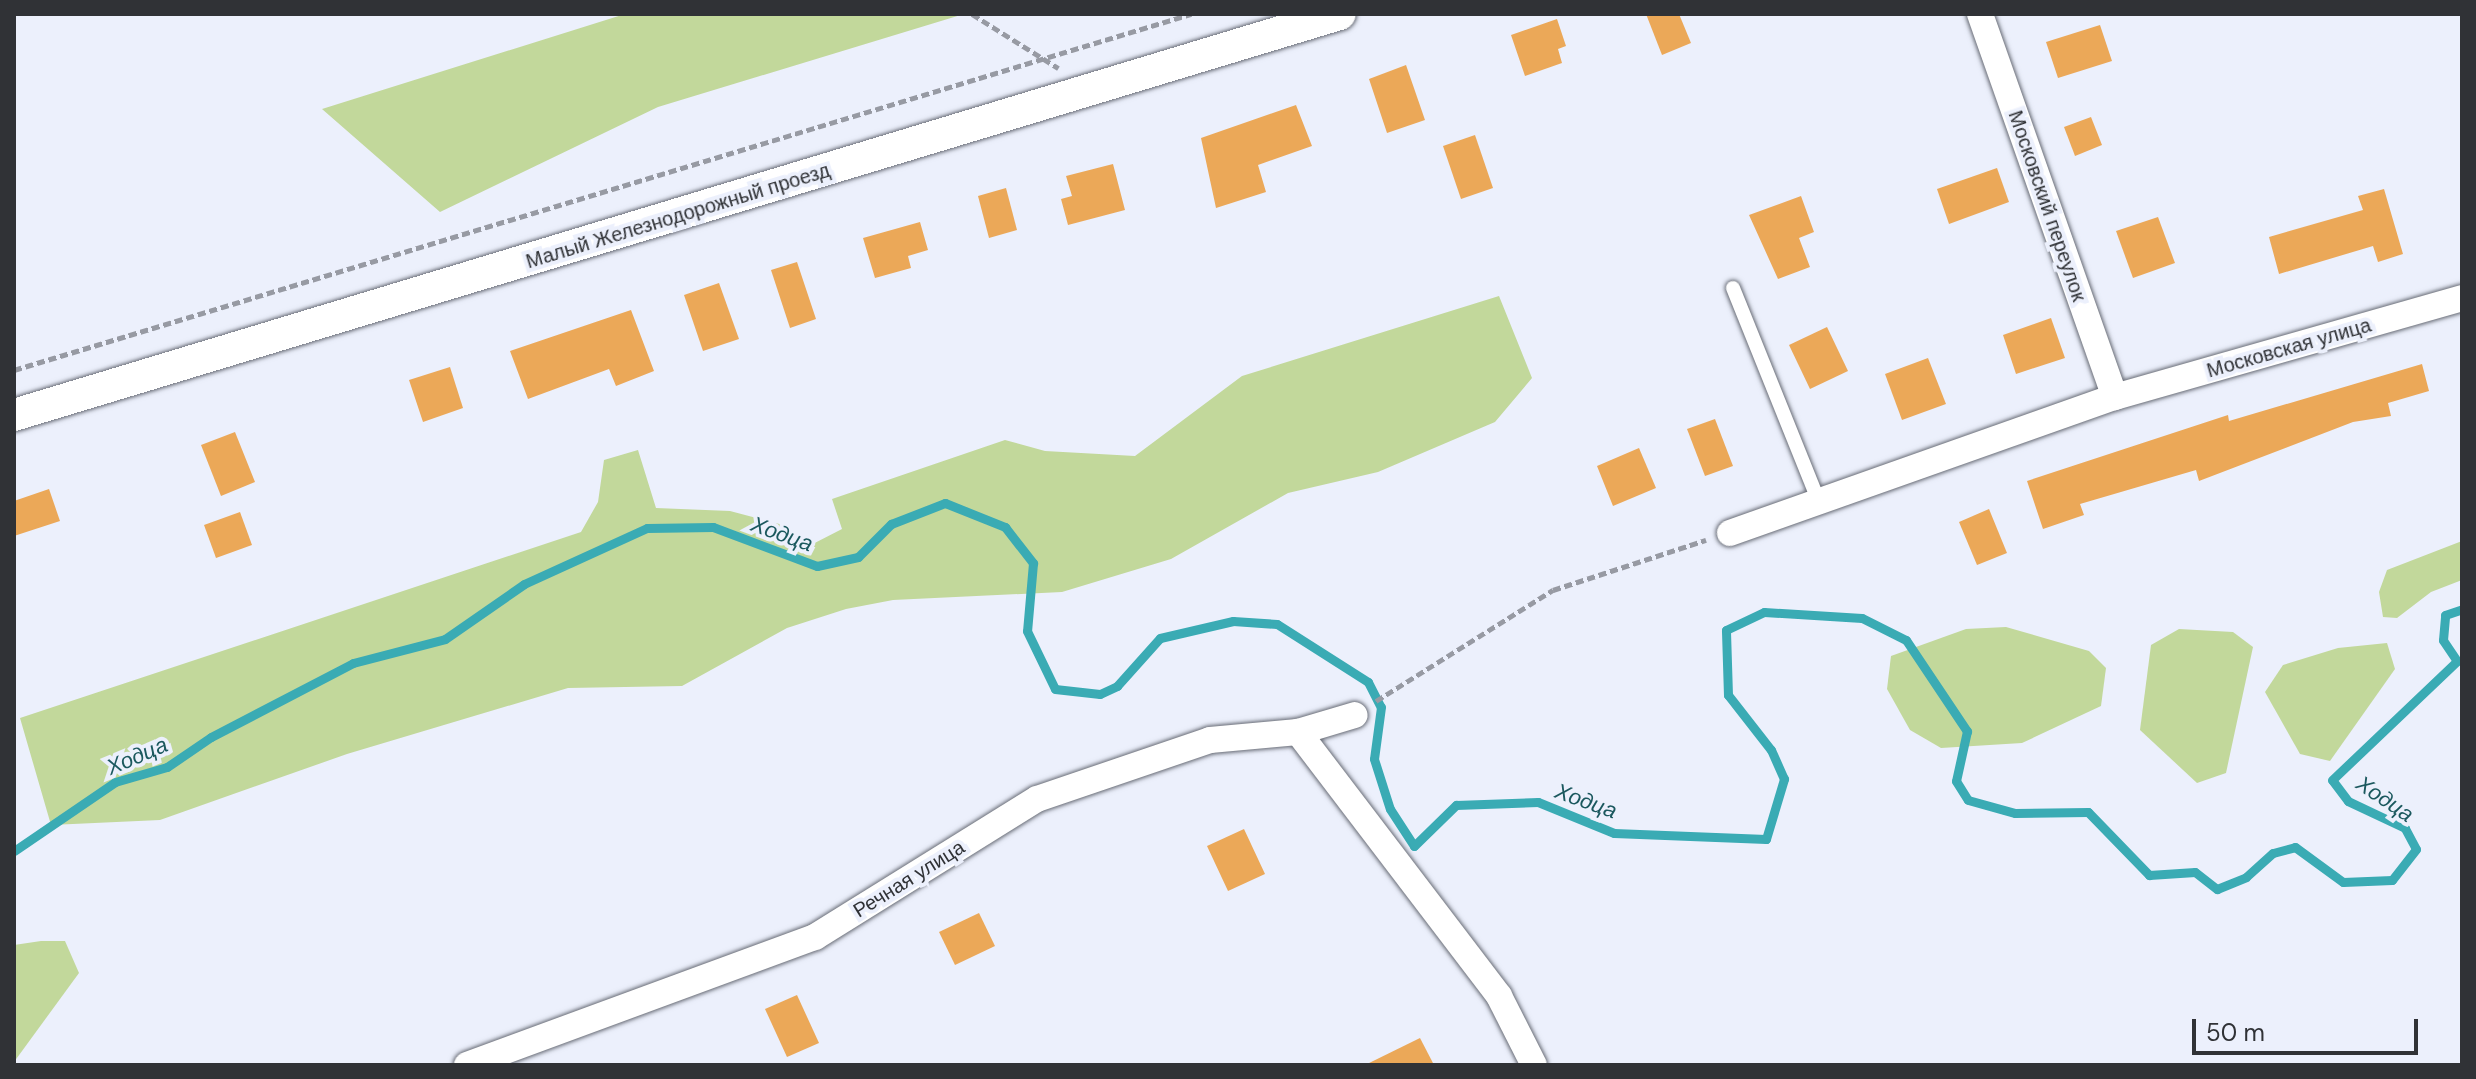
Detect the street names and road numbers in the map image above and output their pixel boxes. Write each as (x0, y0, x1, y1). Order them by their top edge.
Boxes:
street label: Московский переулок (2003, 107, 2091, 305)
street label: Малый Железнодорожный проезд (523, 158, 833, 274)
street label: Московская улица (2204, 313, 2374, 383)
street label: Речная улица (849, 835, 969, 923)

